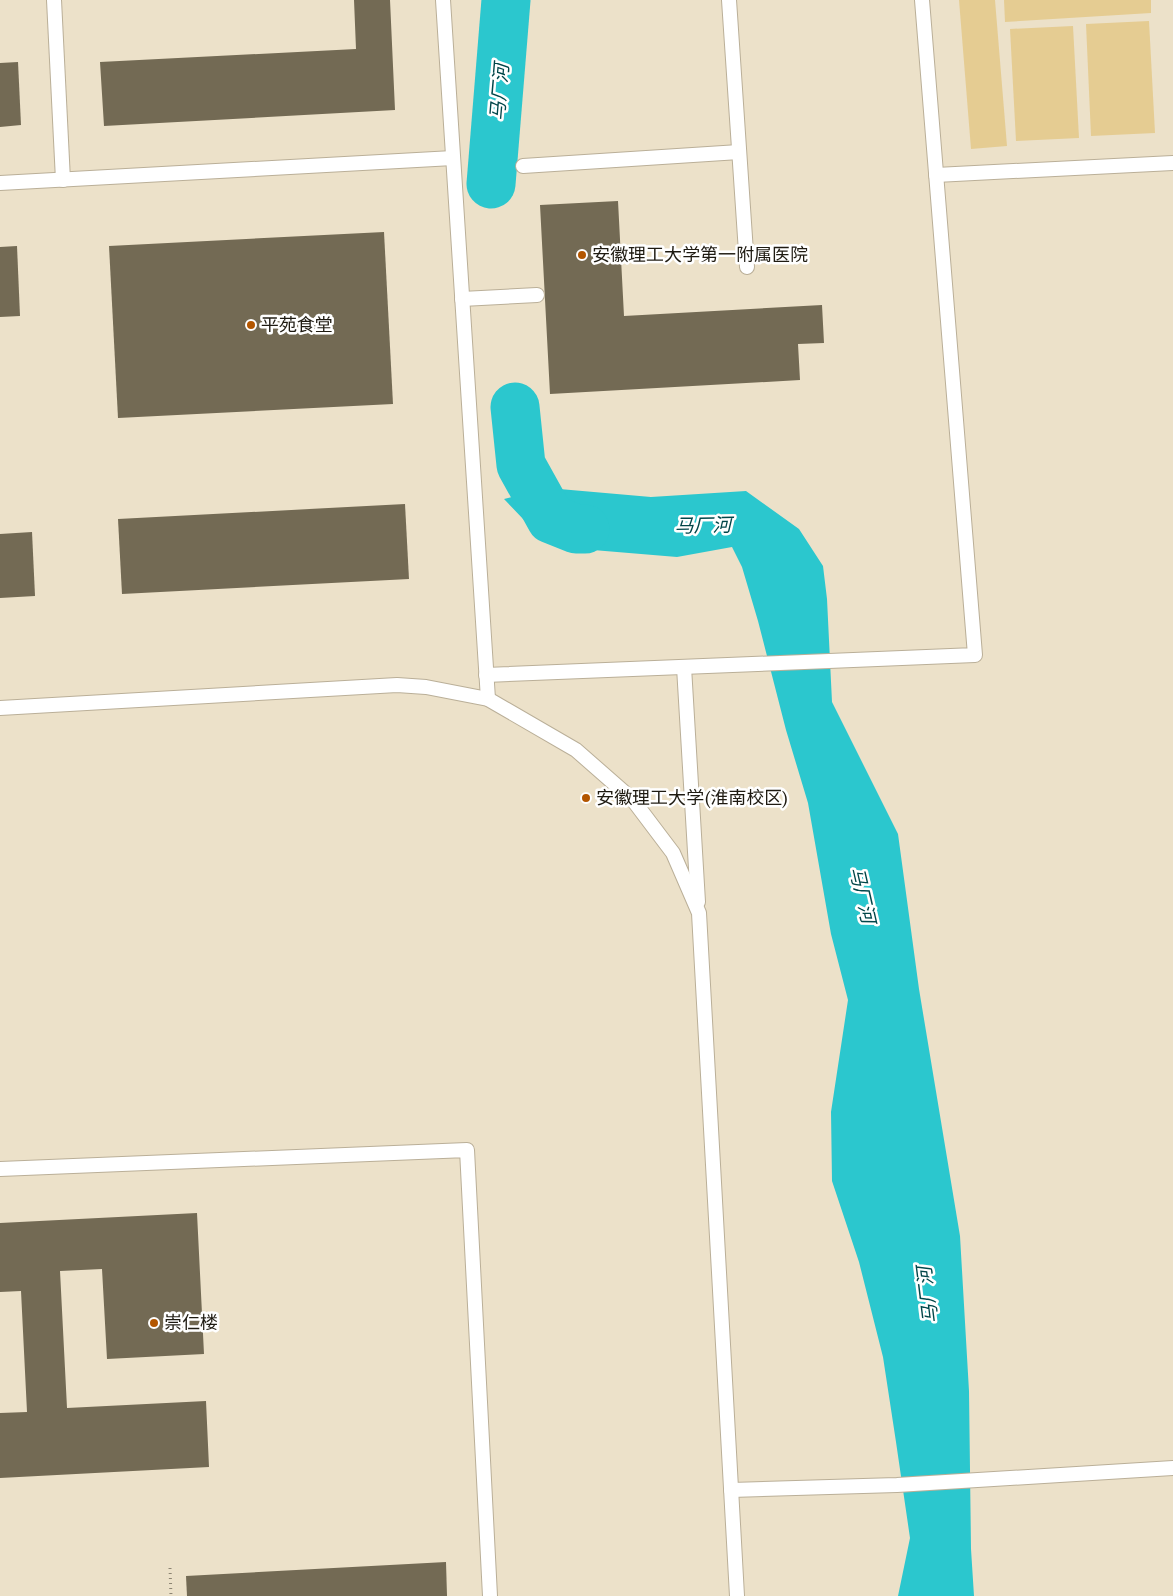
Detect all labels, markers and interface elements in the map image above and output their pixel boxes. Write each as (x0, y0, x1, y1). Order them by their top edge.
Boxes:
water label: 马厂河 (487, 59, 513, 121)
place label: 安徽理工大学第一附属医院 (592, 245, 808, 265)
marker: 安徽理工大学第一附属医院 (576, 249, 588, 261)
place label: 平苑食堂 (261, 315, 333, 335)
marker: 平苑食堂 (245, 319, 257, 331)
water label: 马厂河 (674, 514, 736, 536)
place label: 安徽理工大学(淮南校区) (596, 788, 789, 809)
marker: 安徽理工大学(淮南校区) (580, 792, 592, 804)
water label: 马厂河 (846, 865, 880, 929)
water label: 马厂河 (913, 1261, 941, 1325)
place label: 崇仁楼 (164, 1313, 218, 1333)
marker: 崇仁楼 (148, 1317, 160, 1329)

